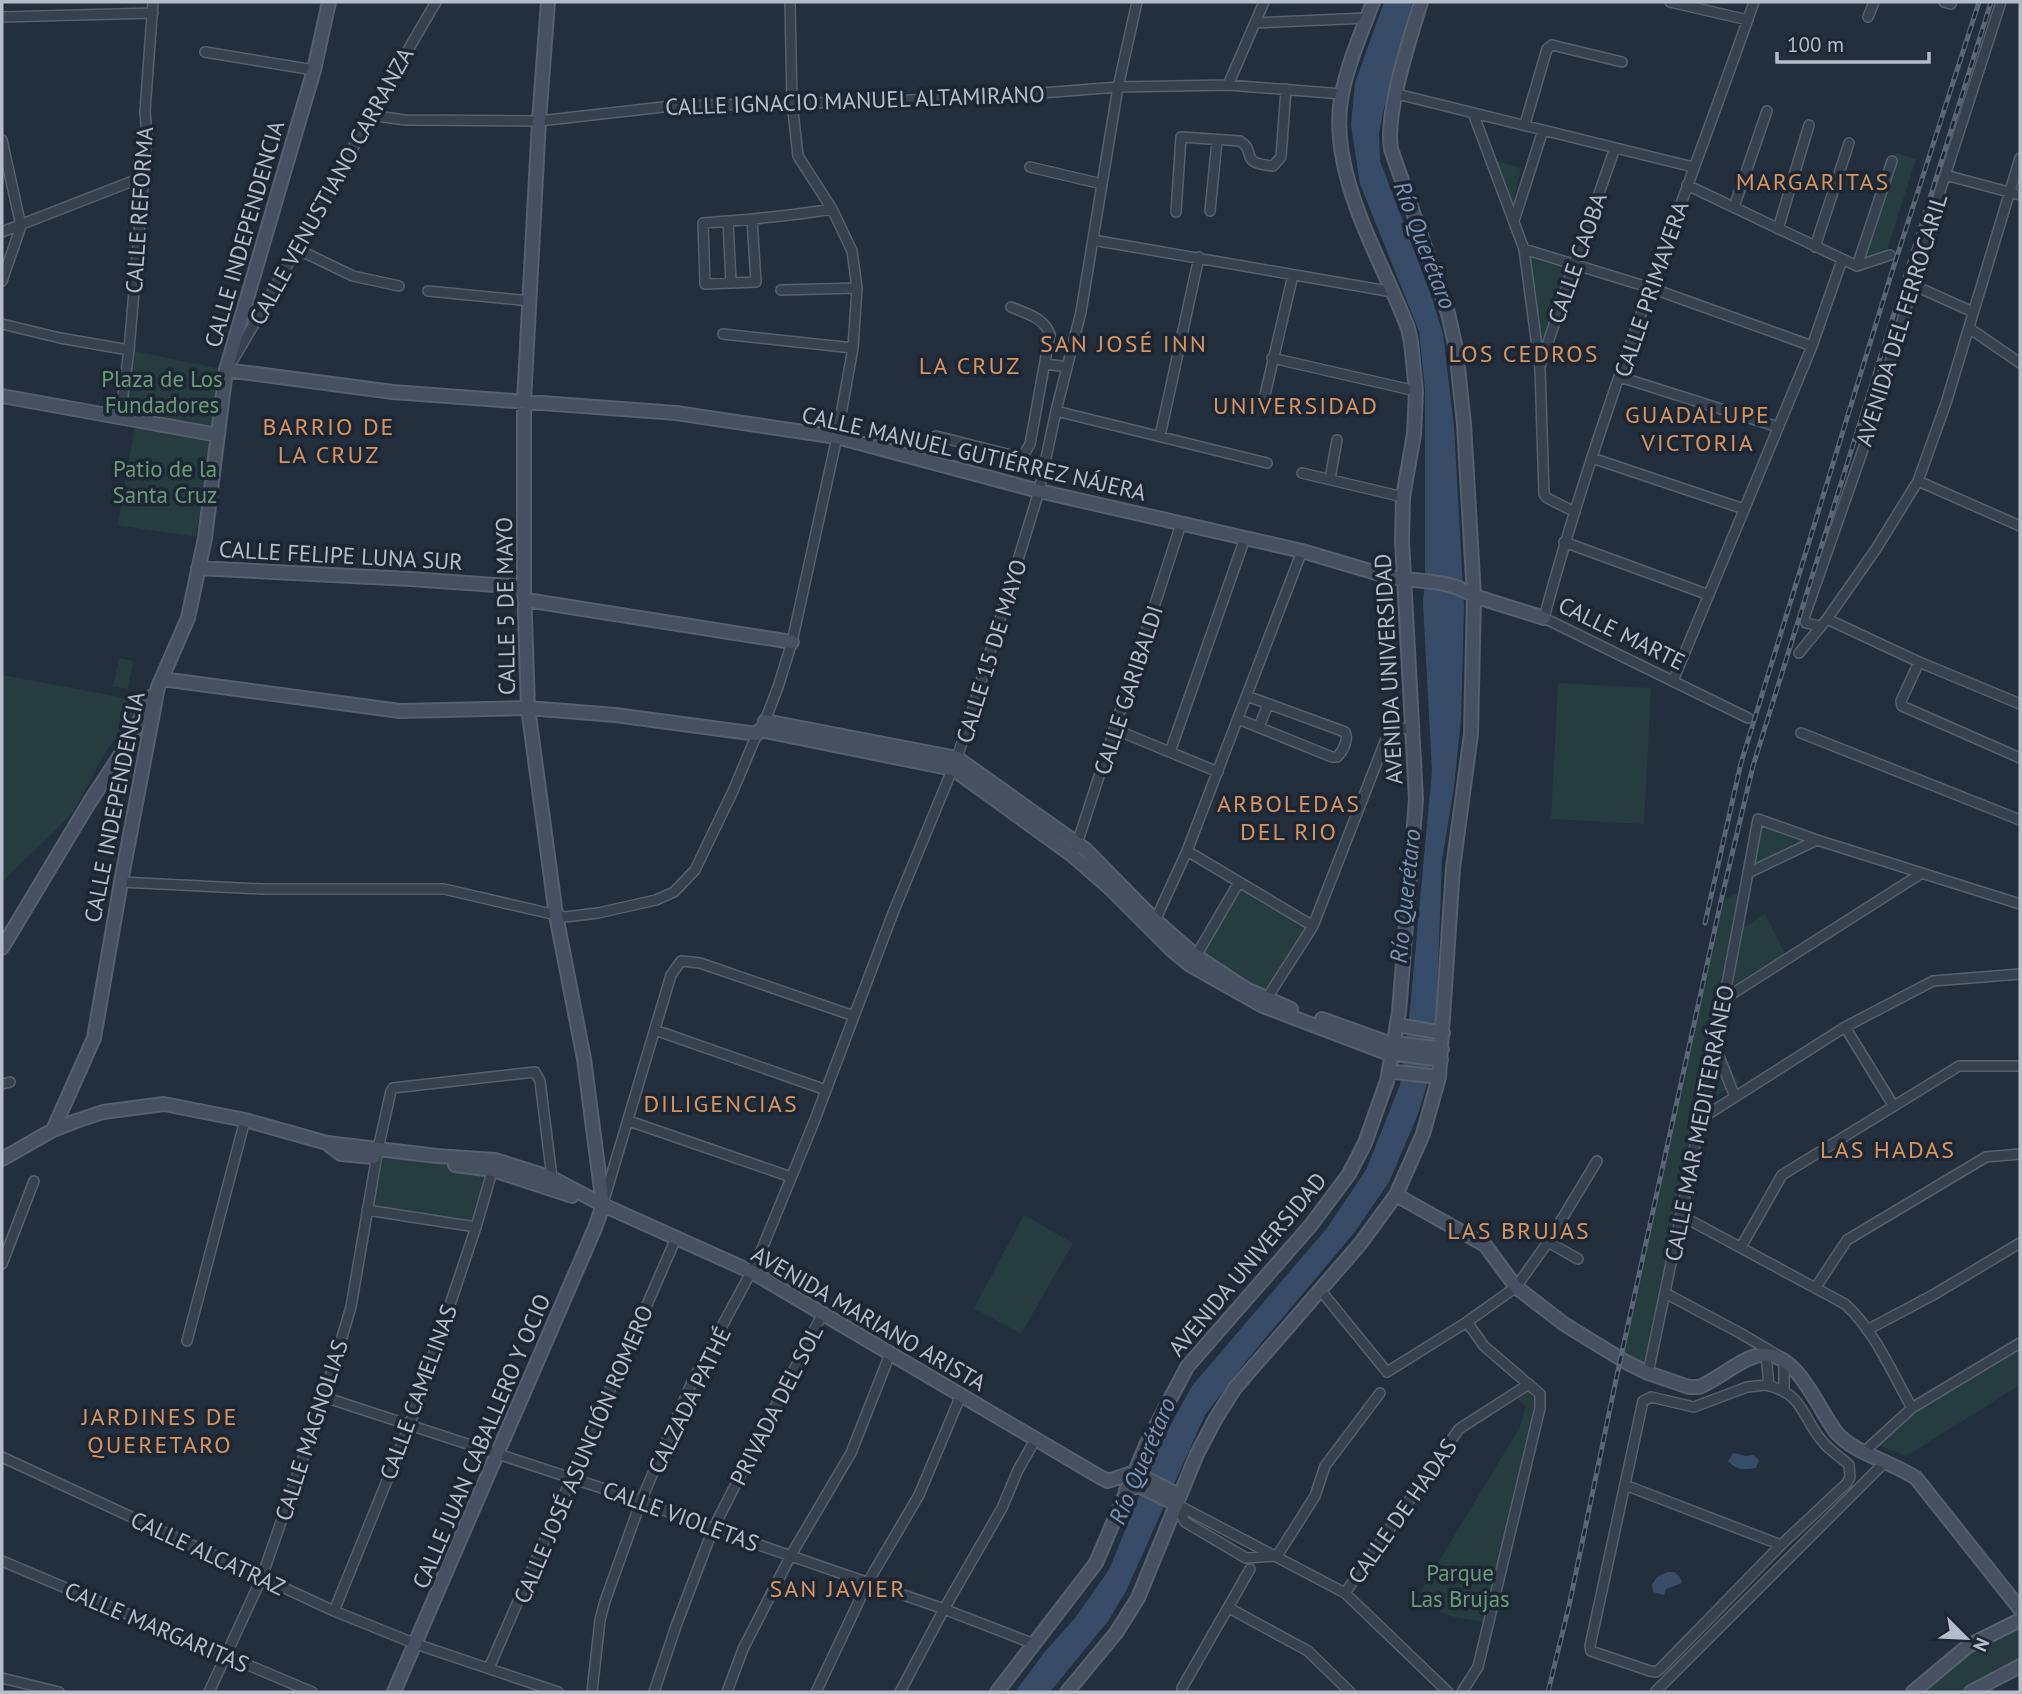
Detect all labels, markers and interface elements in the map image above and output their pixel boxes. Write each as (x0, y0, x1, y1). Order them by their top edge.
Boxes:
scale bar (1777, 21, 1929, 65)
text: 100 m (1787, 31, 1844, 58)
street label: CALLE VENUSTIANO CARRANZA (242, 42, 420, 330)
street label: CALLE IGNACIO MANUEL ALTAMIRANO (665, 79, 1045, 121)
street label: CALLE INDEPENDENCIA (198, 117, 290, 351)
street label: CALLE REFORMA (119, 125, 159, 294)
district label: MARGARITAS (1736, 166, 1890, 197)
water label: Río Querétaro (1386, 177, 1464, 314)
street label: CALLE CAOBA (1541, 188, 1613, 327)
street label: AVENIDA DEL FERROCARIL (1849, 190, 1953, 450)
street label: CALLE PRIMAVERA (1607, 197, 1695, 381)
district label: SAN JOSÉ INN (1040, 328, 1208, 359)
district label: LOS CEDROS (1448, 338, 1600, 369)
district label: LA CRUZ (919, 350, 1021, 381)
park label: Plaza de Los Fundadores (101, 364, 223, 419)
district label: UNIVERSIDAD (1213, 390, 1379, 421)
street label: CALLE MANUEL GUTIÉRREZ NÁJERA (799, 399, 1150, 507)
district label: GUADALUPE VICTORIA (1625, 399, 1771, 458)
district label: BARRIO DE LA CRUZ (263, 411, 395, 470)
park label: Patio de la Santa Cruz (113, 454, 217, 509)
street label: CALLE 5 DE MAYO (489, 517, 521, 695)
street label: CALLE FELIPE LUNA SUR (218, 534, 464, 576)
street label: AVENIDA UNIVERSIDAD (1367, 553, 1409, 785)
street label: CALLE 15 DE MAYO (949, 556, 1033, 746)
street label: CALLE MARTE (1554, 590, 1690, 676)
street label: CALLE GARIBALDI (1087, 602, 1169, 778)
street label: CALLE INDEPENDENCIA (77, 689, 151, 925)
district label: ARBOLEDAS DEL RIO (1217, 788, 1361, 847)
water label: Río Querétaro (1383, 827, 1427, 965)
street label: CALLE MAR MEDITERRÁNEO (1658, 982, 1740, 1264)
district label: DILIGENCIAS (643, 1088, 799, 1119)
district label: LAS HADAS (1820, 1134, 1956, 1165)
street label: AVENIDA UNIVERSIDAD (1162, 1166, 1332, 1362)
district label: LAS BRUJAS (1447, 1215, 1591, 1246)
street label: AVENIDA MARIANO ARISTA (747, 1239, 992, 1397)
street label: CALLE JUAN CABALLERO Y OCIO (406, 1289, 556, 1593)
street label: CALLE CAMELINAS (373, 1300, 463, 1484)
street label: CALLE JOSÉ ASUNCIÓN ROMERO (507, 1300, 659, 1608)
street label: PRIVADA DEL SOL (723, 1320, 829, 1490)
street label: CALZADA PATHÉ (641, 1322, 737, 1478)
street label: CALLE MAGNOLIAS (268, 1336, 354, 1524)
water label: Río Querétaro (1101, 1393, 1183, 1529)
district label: JARDINES DE QUERETARO (81, 1401, 238, 1460)
street label: CALLE DE HADAS (1341, 1433, 1463, 1589)
street label: CALLE VIOLETAS (599, 1474, 763, 1558)
street label: CALLE ALCATRAZ (126, 1505, 290, 1601)
park label: Parque Las Brujas (1410, 1558, 1510, 1613)
district label: SAN JAVIER (769, 1573, 907, 1604)
street label: CALLE MARGARITAS (61, 1575, 253, 1679)
north arrow (1931, 1603, 2001, 1673)
text: N (1968, 1634, 1995, 1655)

